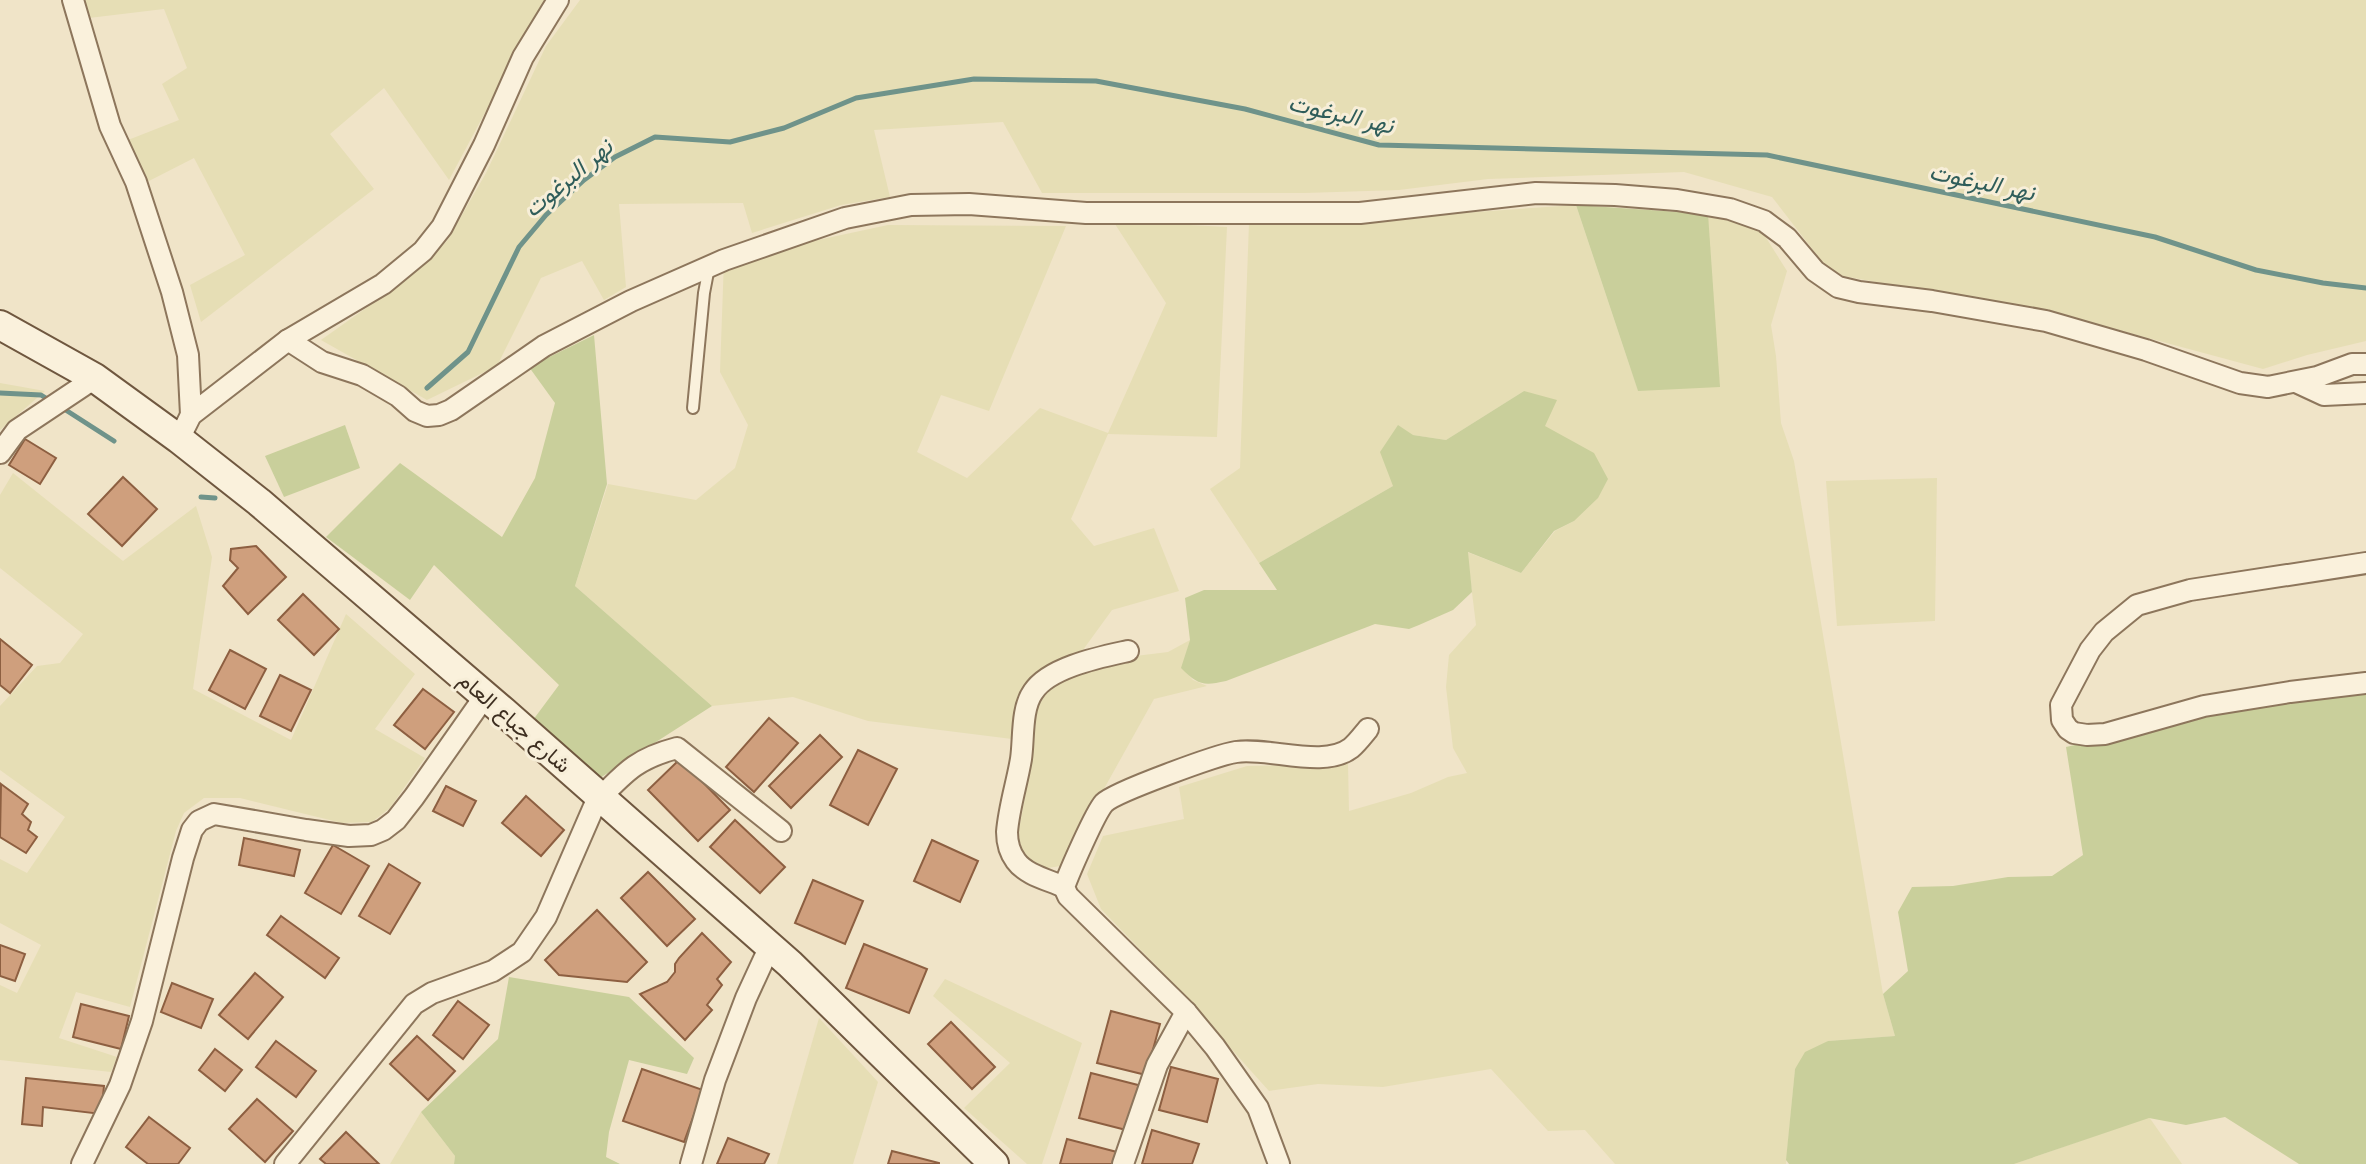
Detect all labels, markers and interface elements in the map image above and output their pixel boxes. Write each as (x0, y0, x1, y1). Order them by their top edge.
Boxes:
water label: نهر البرغوت (1285, 87, 1398, 141)
water label: نهر البرغوت (517, 131, 620, 224)
water label: نهر البرغوت (1927, 156, 2039, 208)
street label: شارع جباع العام (452, 666, 577, 779)

